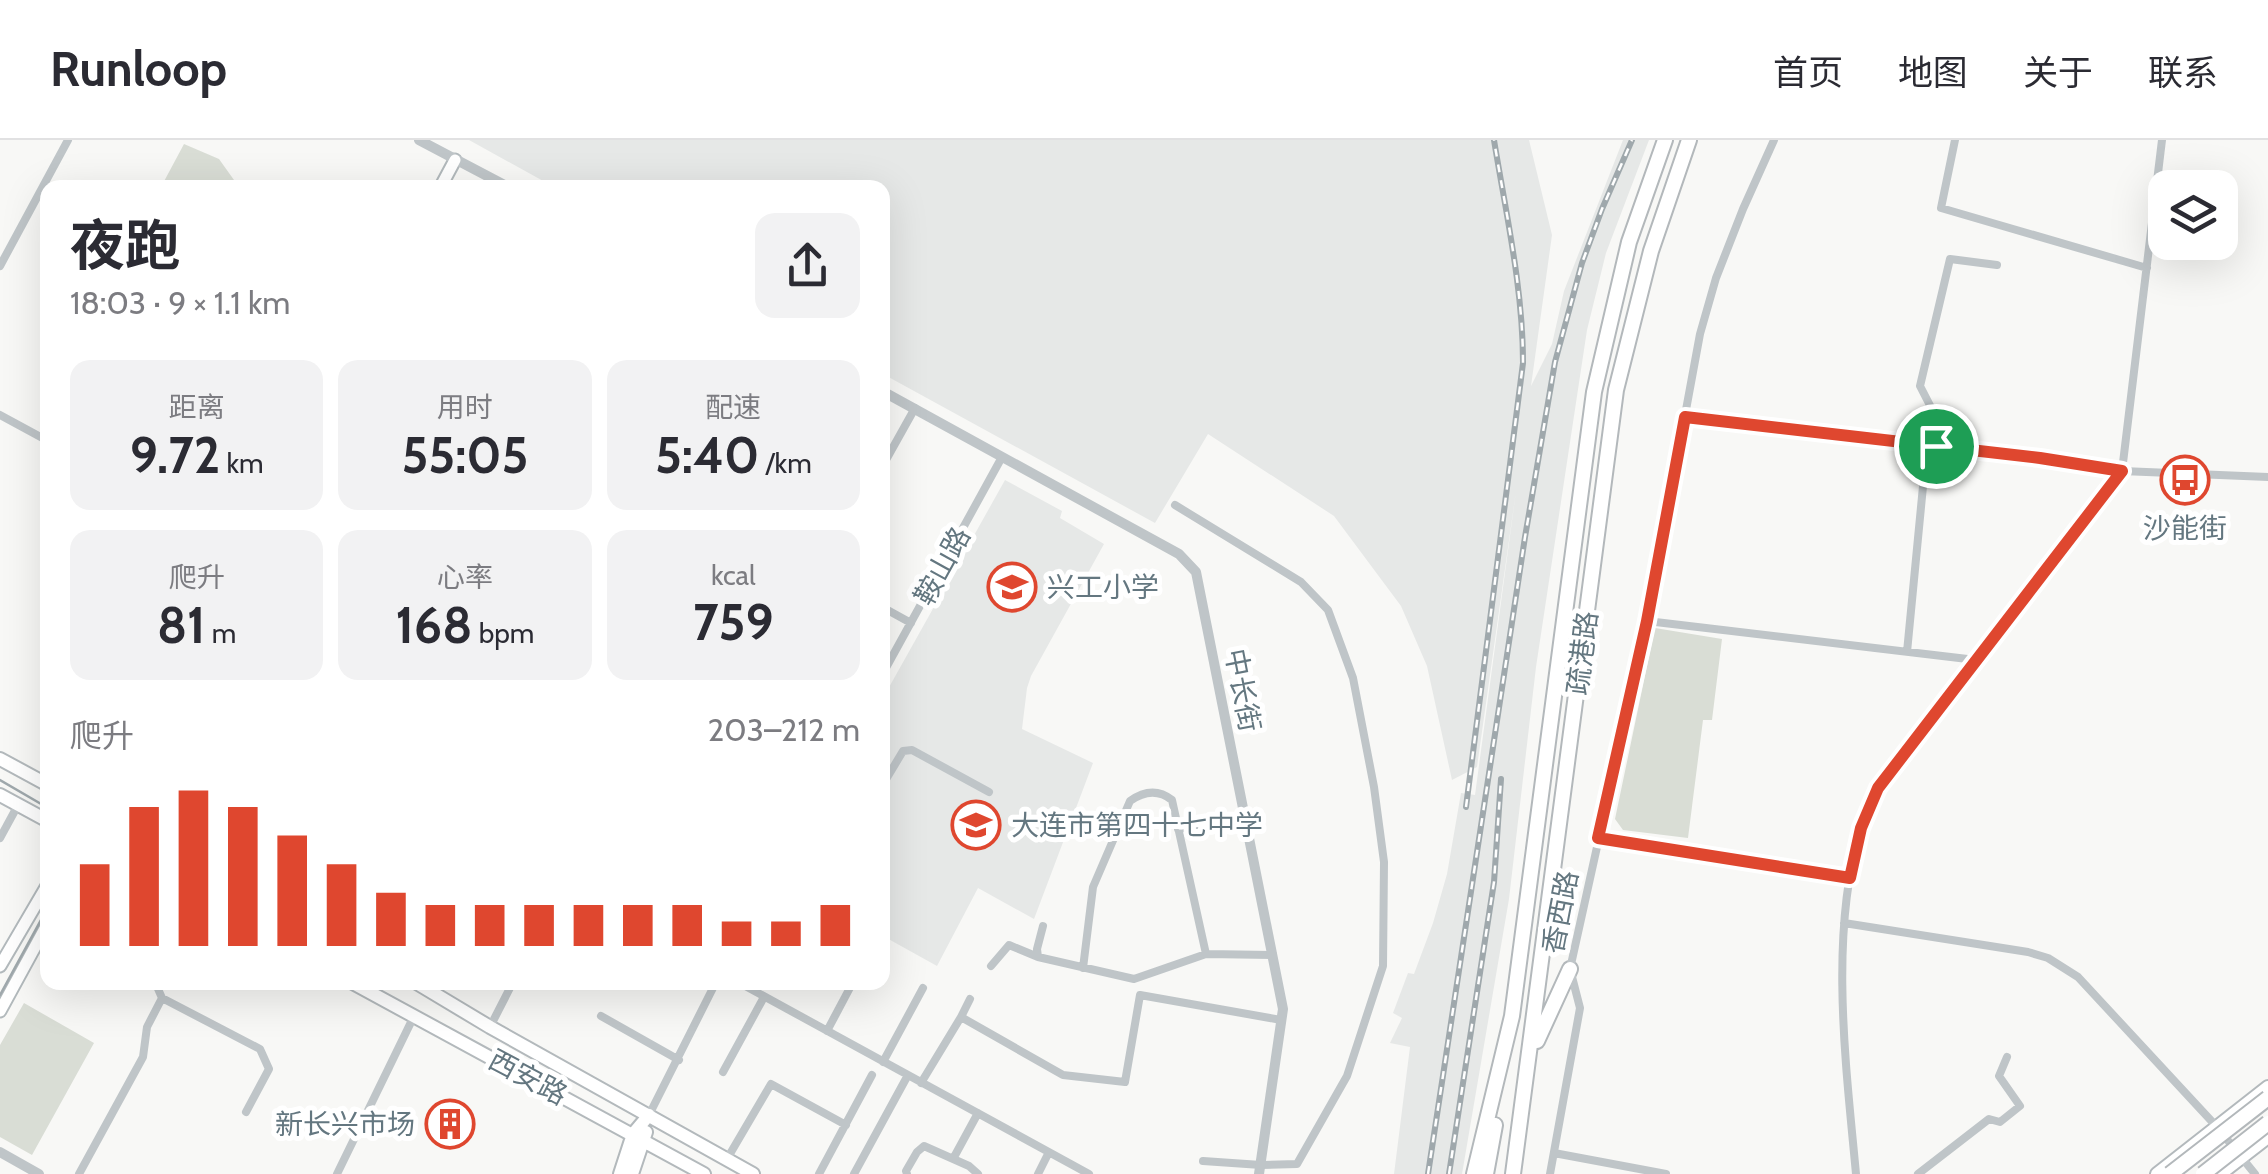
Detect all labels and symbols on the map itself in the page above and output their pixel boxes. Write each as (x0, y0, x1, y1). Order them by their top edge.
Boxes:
pin (1894, 404, 1979, 489)
bus stop icon: 沙能街 (2159, 454, 2211, 506)
place label: 沙能街 (2143, 511, 2227, 545)
street label: 鞍山路 (907, 521, 977, 611)
school or university icon: 兴工小学 (986, 561, 1038, 613)
place label: 兴工小学 (1047, 570, 1159, 604)
street label: 疏港路 (1560, 609, 1604, 697)
street label: 中长街 (1218, 646, 1268, 734)
school or university icon: 大连市第四十七中学 (950, 799, 1002, 851)
place label: 大连市第四十七中学 (1011, 808, 1263, 842)
street label: 香西路 (1535, 868, 1585, 956)
street label: 西安路 (483, 1042, 573, 1112)
building icon: 新长兴市场 (424, 1098, 476, 1150)
place label: 新长兴市场 (275, 1107, 415, 1141)

